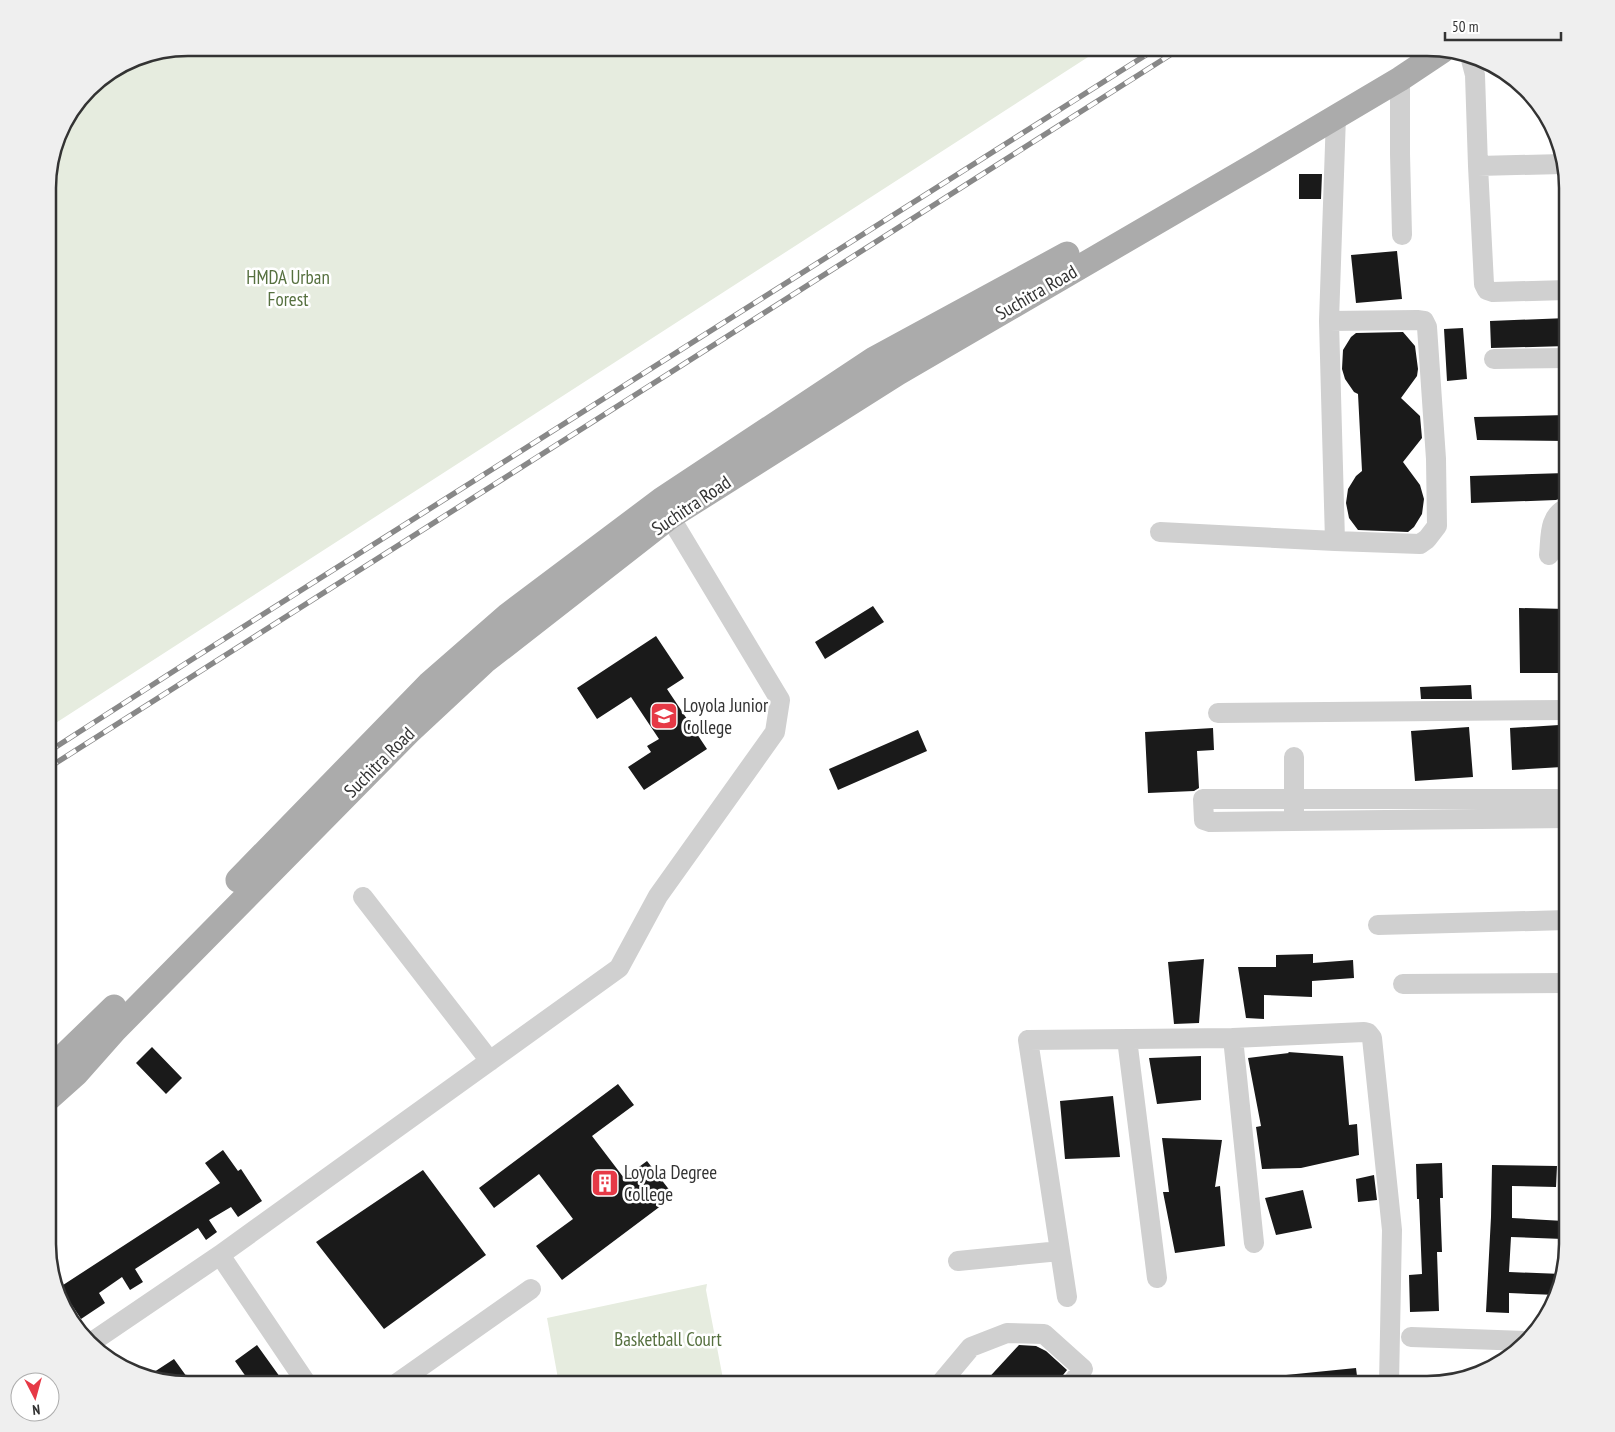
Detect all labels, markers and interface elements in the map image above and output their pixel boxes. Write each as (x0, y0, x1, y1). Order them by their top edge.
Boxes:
scale bar (1445, 10, 1561, 42)
text: 50 m (1452, 17, 1478, 36)
street label: Suchitra Road (991, 259, 1081, 325)
park label: HMDA Urban Forest (246, 265, 330, 311)
street label: Suchitra Road (647, 470, 735, 540)
place label: Loyola Junior College (683, 693, 769, 739)
school or university icon: Loyola Junior College (649, 701, 679, 731)
street label: Suchitra Road (339, 722, 419, 802)
place label: Loyola Degree College (624, 1160, 717, 1206)
building icon: Loyola Degree College (590, 1168, 620, 1198)
park label: Basketball Court (614, 1327, 723, 1351)
north arrow (10, 1372, 60, 1422)
text: N (32, 1401, 41, 1419)

